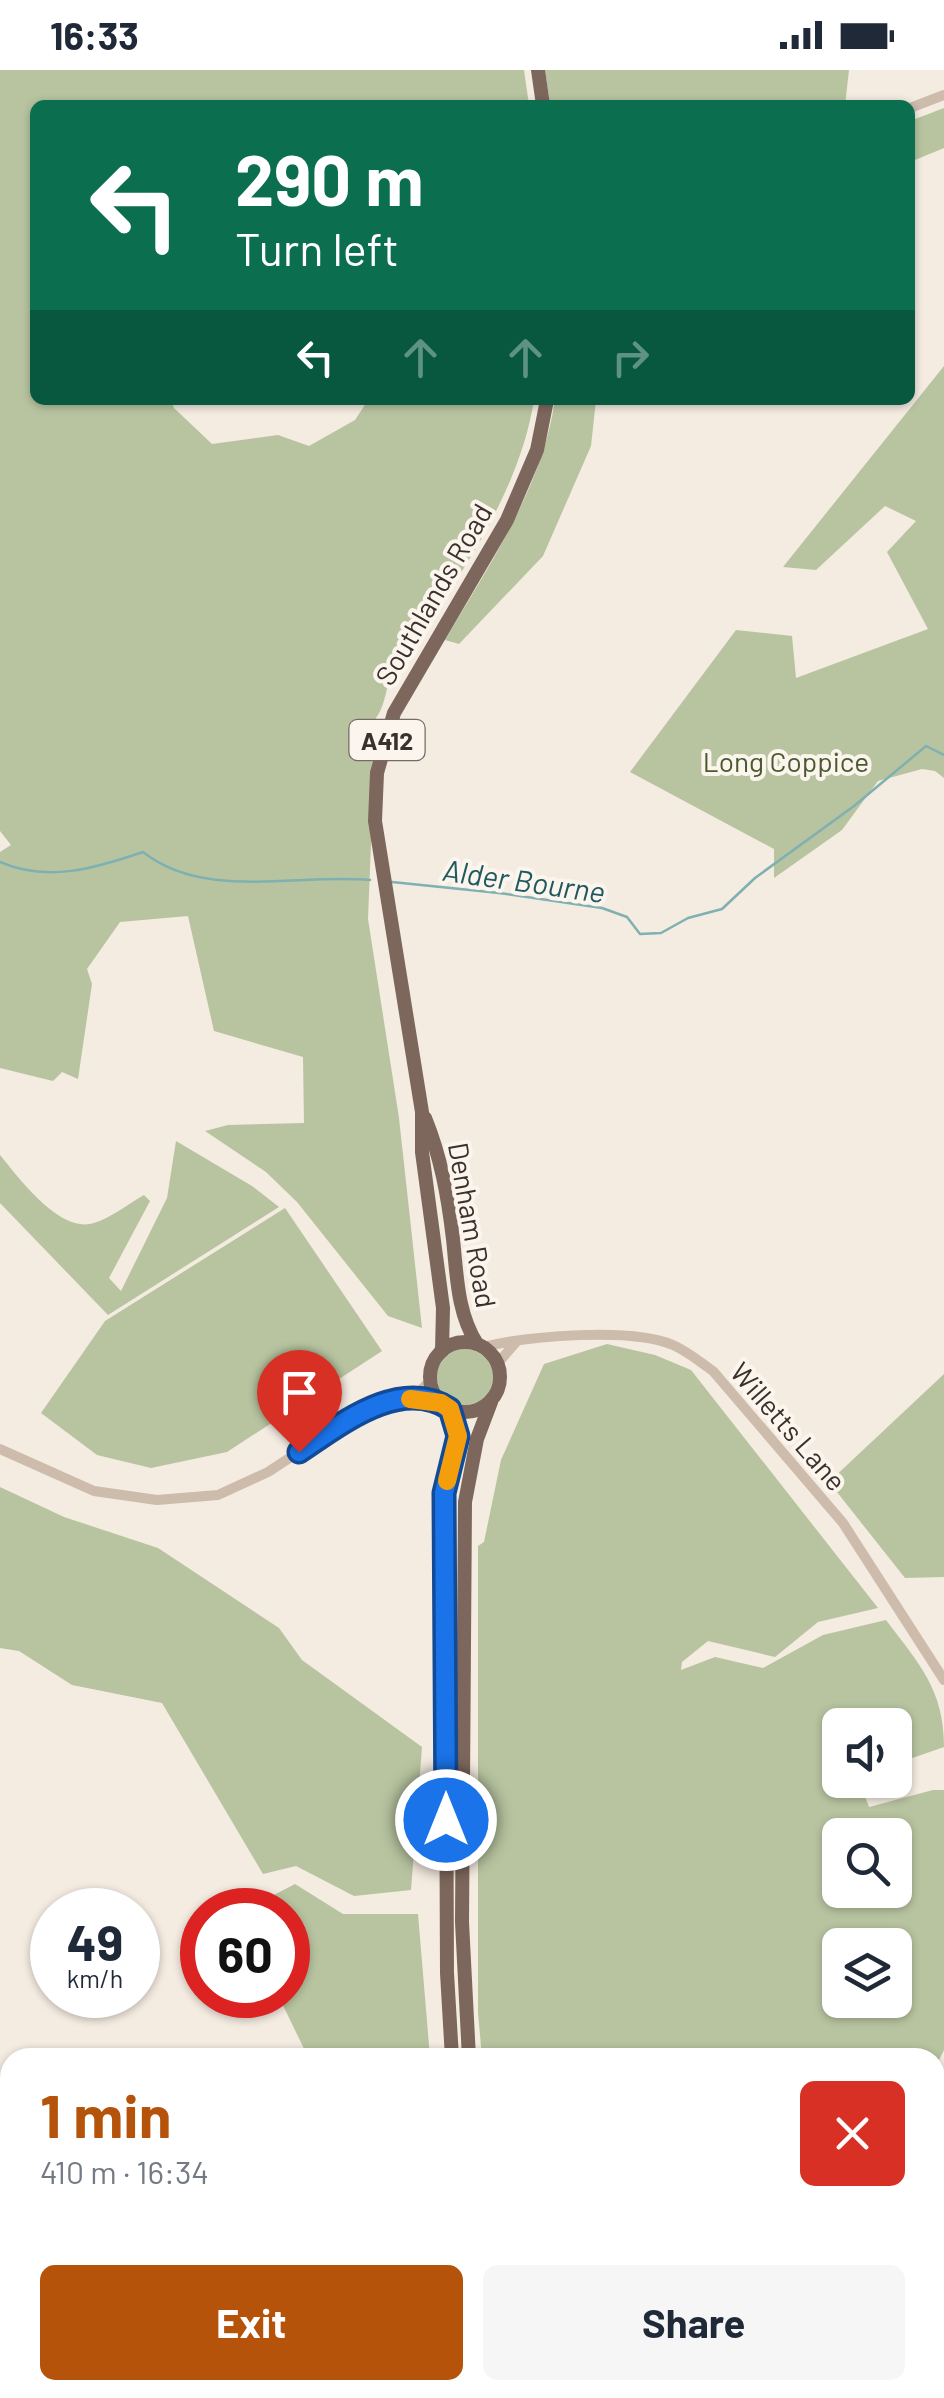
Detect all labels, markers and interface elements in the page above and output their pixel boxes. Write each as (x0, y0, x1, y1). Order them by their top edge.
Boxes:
text: 16:33 (50, 12, 139, 58)
text: 290 m (235, 136, 424, 220)
icon: left (70, 140, 200, 270)
text: Turn left (235, 221, 399, 275)
icon: left (288, 330, 343, 385)
icon: ahead (393, 330, 448, 385)
icon: ahead (498, 330, 553, 385)
icon: right (603, 330, 658, 385)
street label: Southlands Road (367, 497, 499, 691)
road number: A412 (350, 720, 424, 760)
park label: Long Coppice (703, 744, 869, 778)
water label: Alder Bourne (441, 851, 607, 909)
street label: Denham Road (442, 1140, 504, 1310)
pin (257, 1350, 342, 1453)
street label: Willetts Lane (724, 1355, 854, 1497)
icon: arrive (272, 1365, 327, 1420)
map controls (822, 1708, 912, 2018)
button: sound (822, 1708, 912, 1798)
position arrow (394, 1768, 498, 1872)
button: search (822, 1818, 912, 1908)
speed limit sign: 60 (180, 1888, 310, 2018)
text: 49 (67, 1911, 123, 1971)
button: layers (822, 1928, 912, 2018)
text: km/h (67, 1963, 123, 1993)
text: 1 min (40, 2078, 171, 2150)
button: close (800, 2081, 905, 2186)
text: 410 m · 16:34 (40, 2152, 209, 2190)
button: Exit (40, 2265, 463, 2380)
button: Share (483, 2265, 905, 2380)

